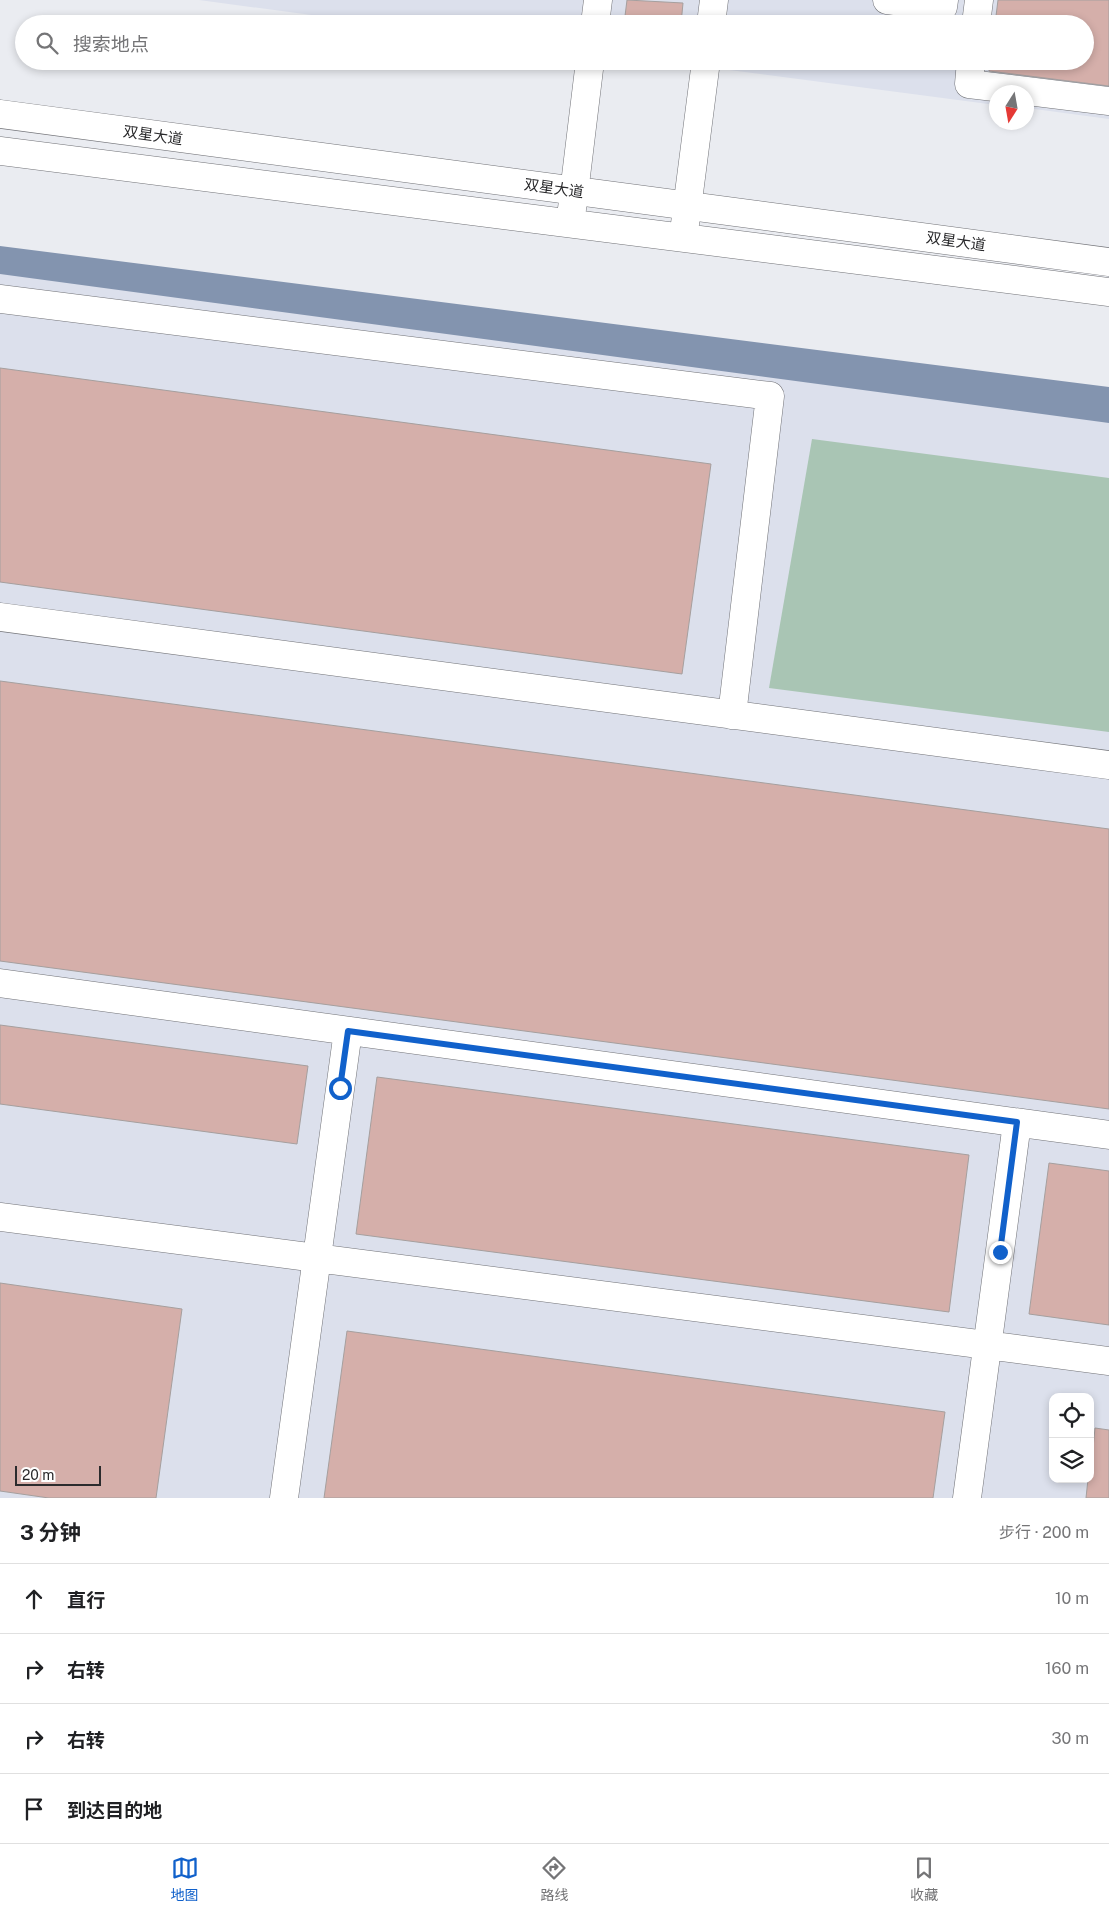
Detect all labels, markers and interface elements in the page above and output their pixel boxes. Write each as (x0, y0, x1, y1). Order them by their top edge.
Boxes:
search box (15, 15, 1094, 70)
icon: search (33, 29, 61, 57)
text: 搜索地点 (73, 33, 149, 55)
north arrow (989, 85, 1034, 130)
street label: 双星大道 (122, 122, 184, 148)
street label: 双星大道 (523, 175, 585, 201)
street label: 双星大道 (925, 228, 987, 254)
route start (329, 1077, 352, 1100)
route end (989, 1241, 1012, 1264)
map controls (1049, 1393, 1094, 1483)
button: locate (1049, 1393, 1094, 1438)
button: layers (1049, 1438, 1094, 1483)
scale bar (15, 1463, 101, 1486)
text: 20 m (22, 1467, 54, 1483)
text: 3 分钟 (20, 1520, 81, 1545)
text: 步行 · 200 m (999, 1523, 1089, 1542)
icon: ahead (20, 1585, 48, 1613)
text: 直行 (67, 1589, 105, 1611)
text: 10 m (1055, 1589, 1089, 1608)
icon: right (20, 1655, 48, 1683)
text: 右转 (67, 1659, 105, 1681)
text: 160 m (1045, 1659, 1089, 1678)
icon: right (20, 1725, 48, 1753)
text: 右转 (67, 1729, 105, 1751)
text: 30 m (1052, 1729, 1089, 1748)
icon: arrive (20, 1795, 48, 1823)
text: 到达目的地 (67, 1799, 162, 1821)
tab: 地图 (171, 1854, 199, 1904)
tab: 路线 (540, 1854, 568, 1904)
tab: 收藏 (910, 1854, 938, 1904)

